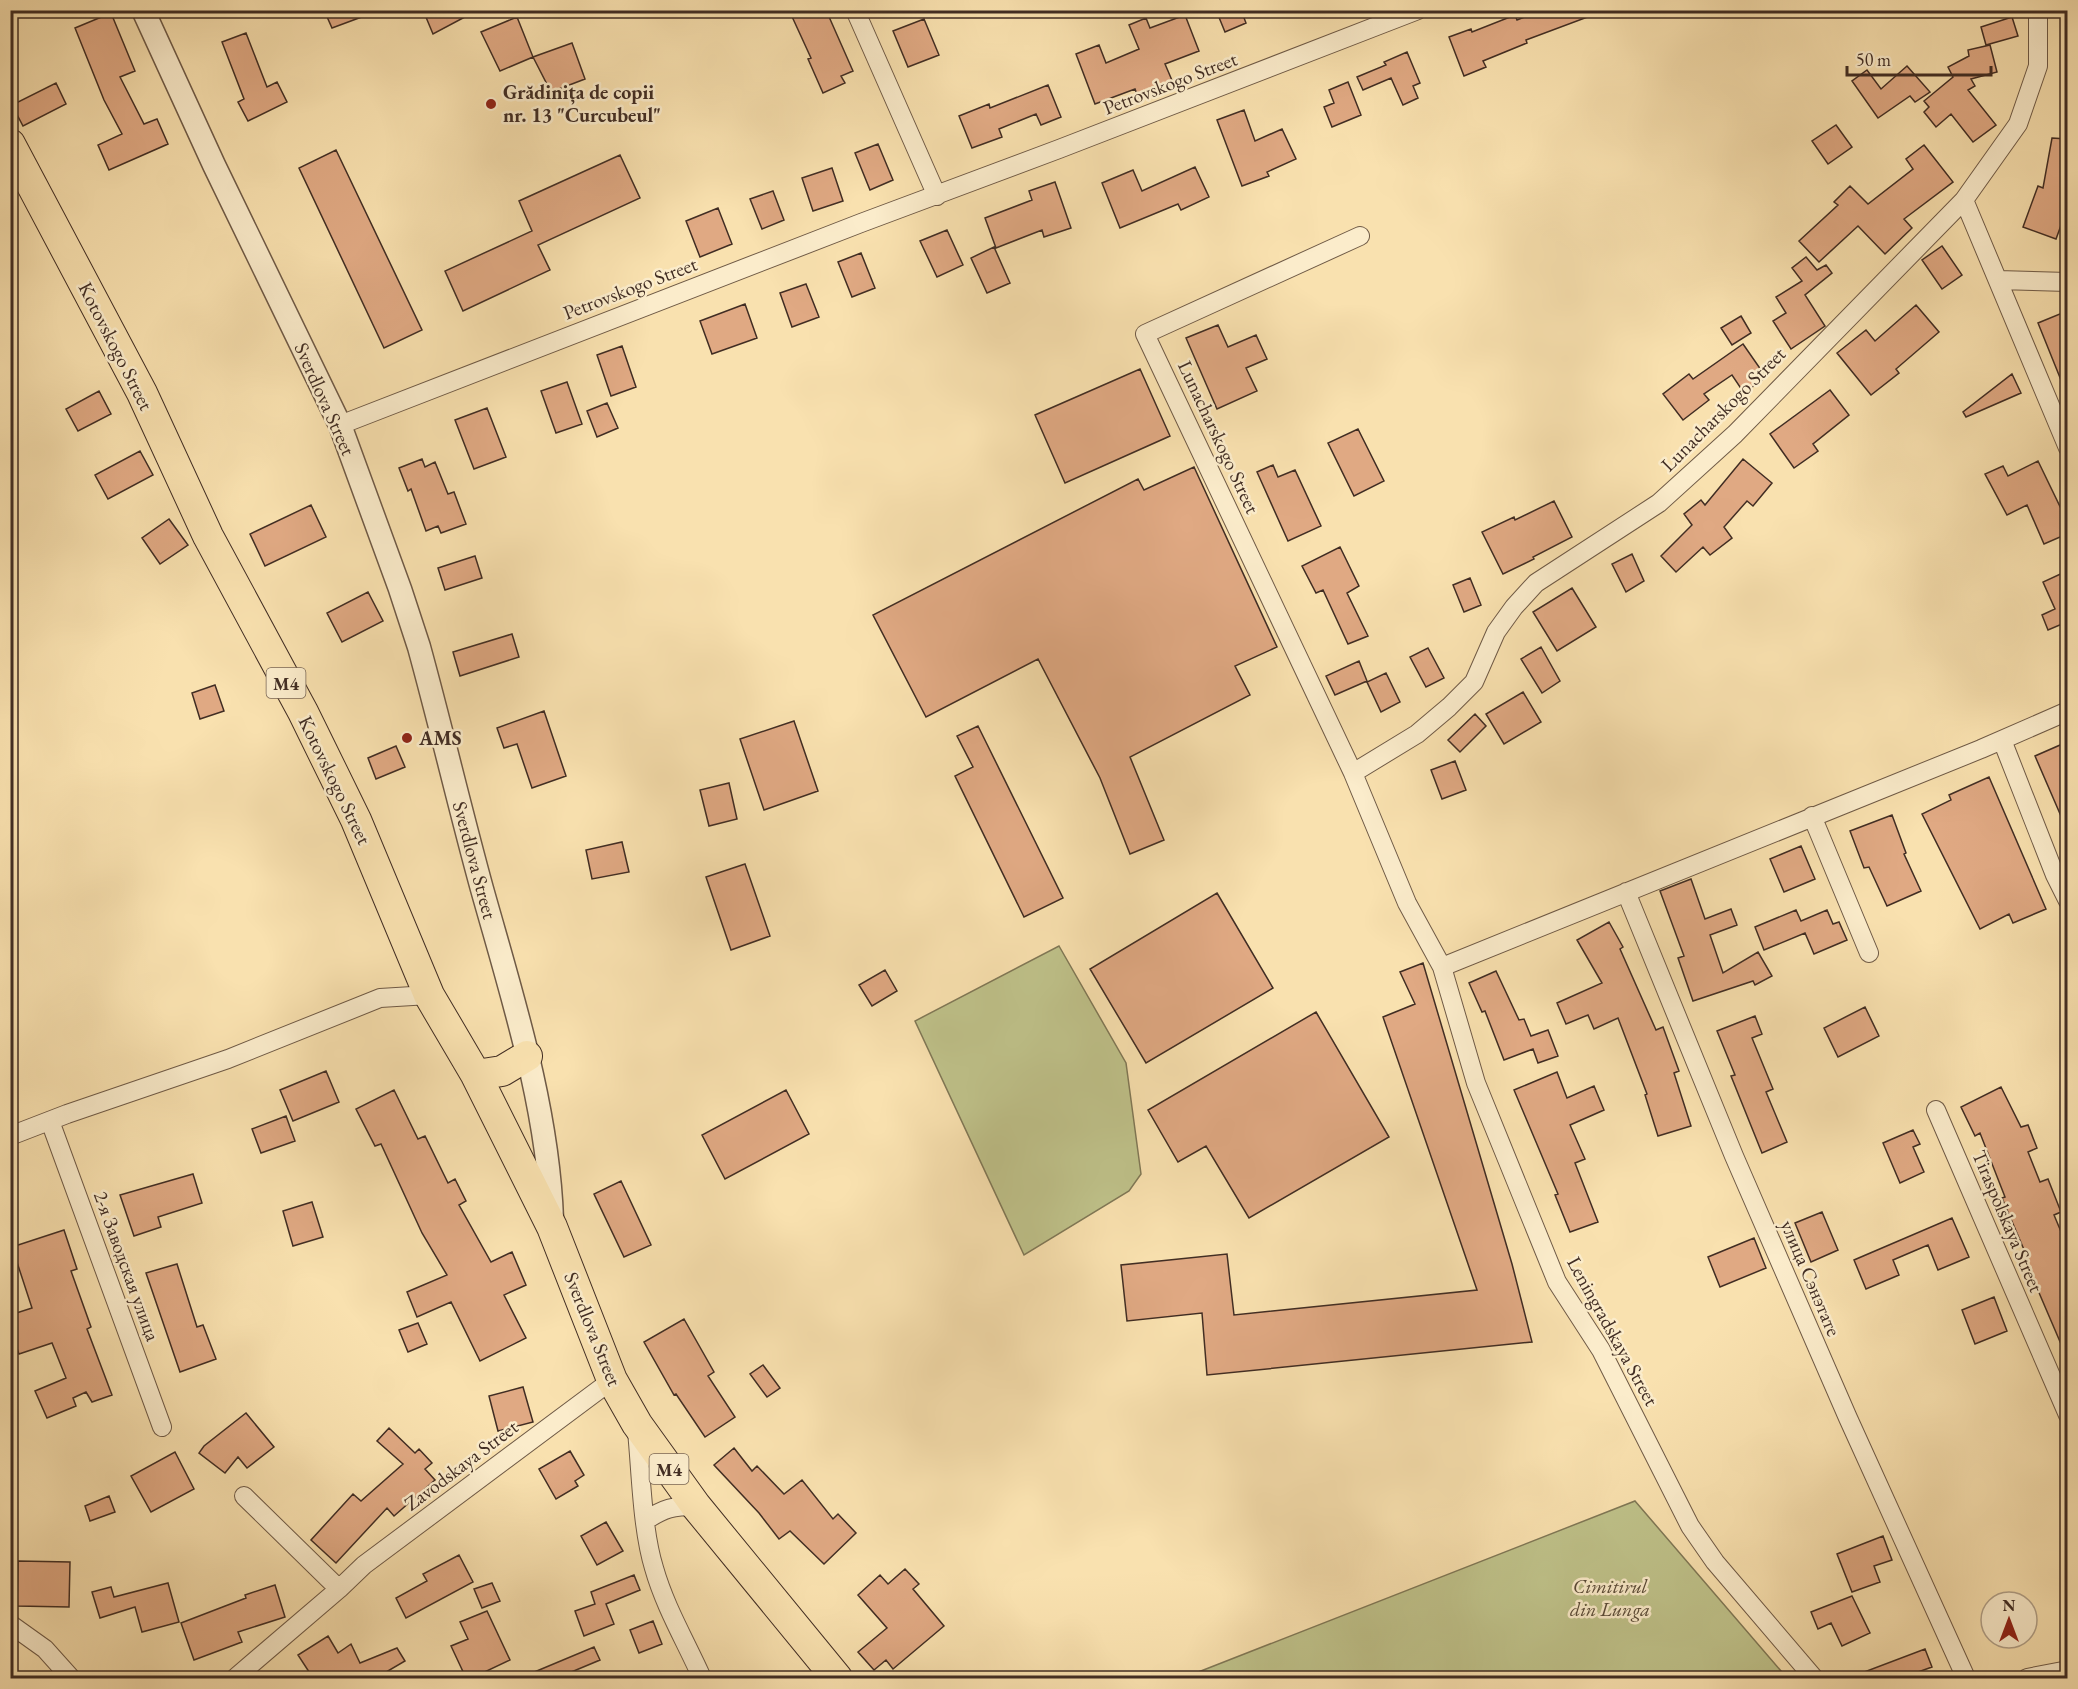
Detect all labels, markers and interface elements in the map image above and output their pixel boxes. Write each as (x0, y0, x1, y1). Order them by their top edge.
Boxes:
scale bar (1847, 39, 1991, 77)
street label: Petrovskogo Street (1099, 45, 1241, 120)
text: 50 m (1856, 48, 1891, 71)
place label: Grădinița de copii nr. 13 "Curcubeul" (503, 79, 661, 128)
marker: Grădinița de copii nr. 13 "Curcubeul" (484, 97, 498, 111)
street label: Petrovskogo Street (559, 250, 701, 325)
street label: Kotovskogo Street (73, 278, 160, 415)
street label: Sverdlova Street (289, 338, 362, 460)
street label: Lunacharskogo Street (1655, 341, 1791, 477)
street label: Lunacharskogo Street (1172, 356, 1266, 518)
road number: M4 (266, 668, 306, 698)
street label: Kotovskogo Street (293, 711, 378, 849)
place label: AMS (418, 725, 462, 751)
marker: AMS (400, 731, 414, 745)
street label: Sverdlova Street (447, 798, 503, 922)
street label: Tiraspolskaya Street (1966, 1146, 2050, 1297)
street label: 2-я Заводская улица (88, 1187, 166, 1345)
street label: улица Сэнэтате (1775, 1216, 1847, 1340)
street label: Leningradskaya Street (1561, 1252, 1665, 1411)
street label: Sverdlova Street (558, 1268, 628, 1391)
street label: Zavodskaya Street (399, 1413, 524, 1516)
road number: M4 (650, 1454, 688, 1484)
park label: Cimitirul din Lunga (1570, 1573, 1650, 1622)
north arrow (1979, 1590, 2039, 1650)
text: N (2003, 1595, 2016, 1616)

